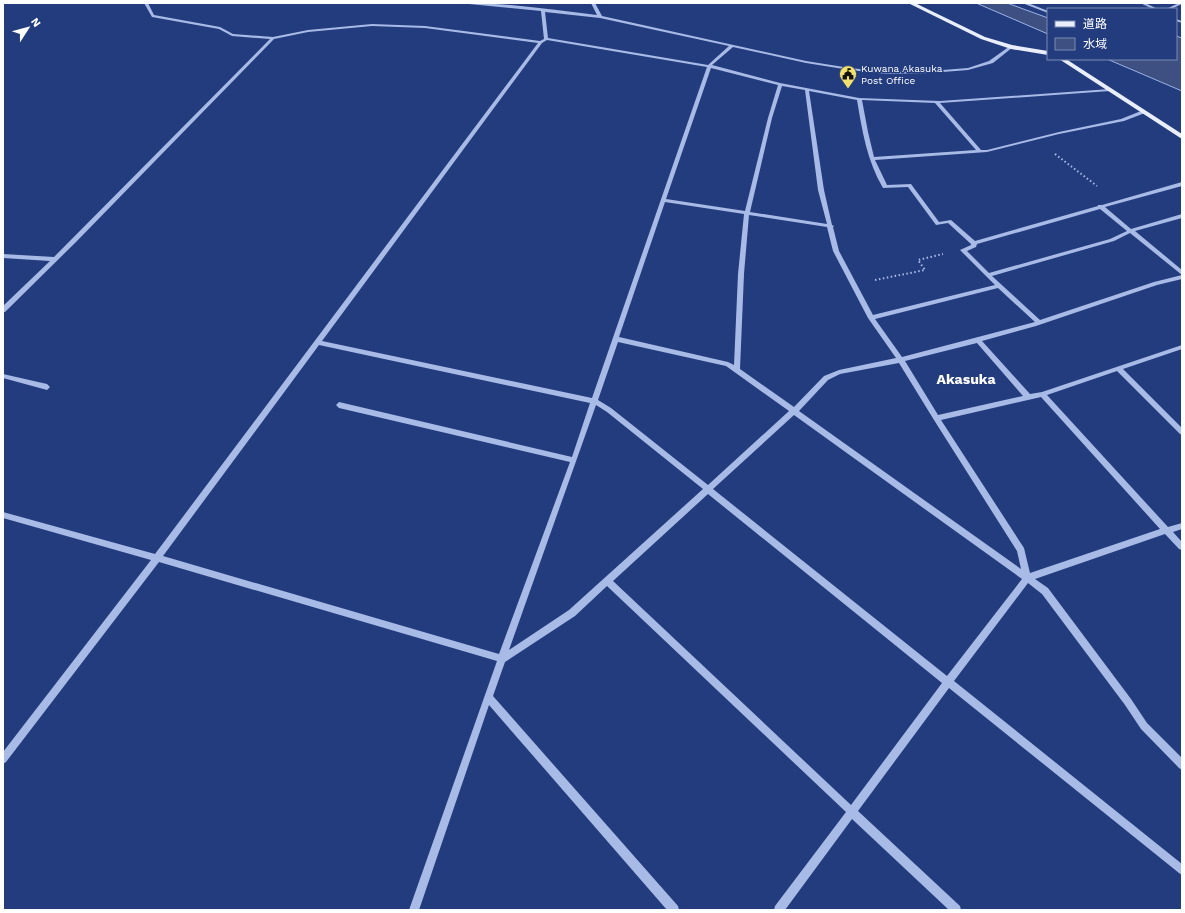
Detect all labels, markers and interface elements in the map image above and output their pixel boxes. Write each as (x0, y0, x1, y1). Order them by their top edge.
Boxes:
north arrow (8, 8, 48, 48)
legend (1047, 8, 1177, 60)
text: N (28, 15, 43, 30)
text: 道路 (1083, 17, 1107, 31)
text: 水域 (1083, 37, 1107, 51)
place label: Kuwana Akasuka Post Office (861, 63, 943, 86)
public building icon: Kuwana Akasuka Post Office (838, 64, 858, 89)
district label: Akasuka (936, 371, 996, 387)

